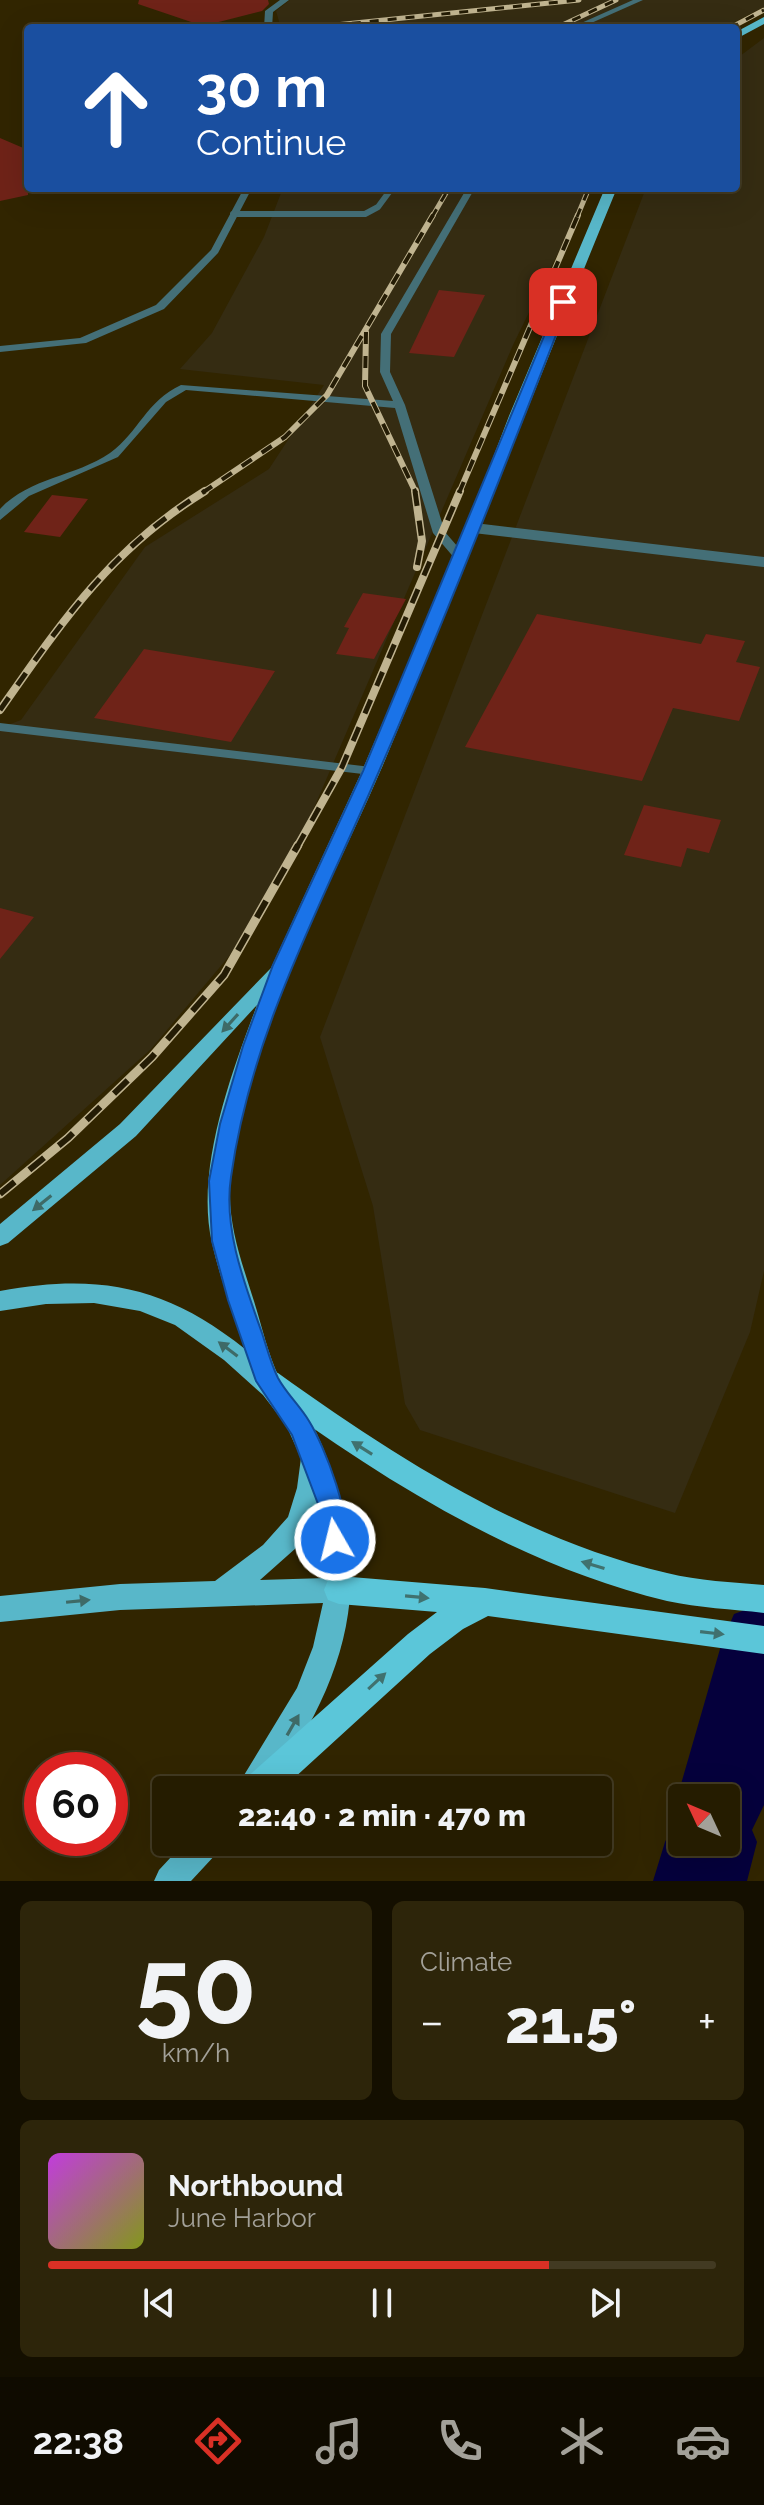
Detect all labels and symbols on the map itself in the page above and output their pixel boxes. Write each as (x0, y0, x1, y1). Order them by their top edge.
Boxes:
pin (529, 268, 597, 336)
one-way arrow (221, 1013, 239, 1032)
one-way arrow (32, 1194, 52, 1211)
one-way arrow (218, 1342, 238, 1358)
one-way arrow (351, 1441, 373, 1455)
position arrow (293, 1498, 377, 1582)
one-way arrow (581, 1558, 605, 1571)
one-way arrow (405, 1590, 430, 1603)
one-way arrow (66, 1594, 91, 1607)
one-way arrow (700, 1627, 725, 1640)
one-way arrow (367, 1672, 386, 1690)
one-way arrow (286, 1714, 300, 1736)
speed limit sign: 60 (24, 1752, 128, 1856)
north arrow (668, 1784, 740, 1856)

